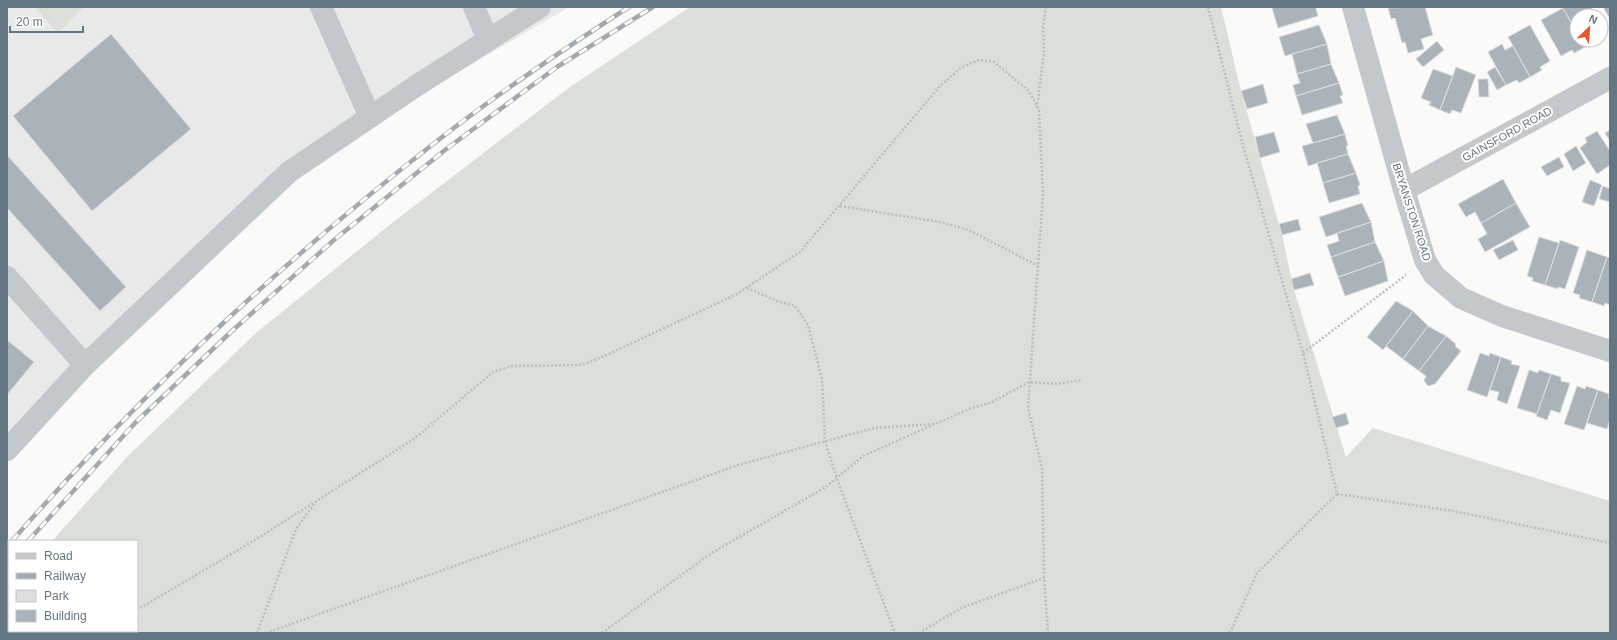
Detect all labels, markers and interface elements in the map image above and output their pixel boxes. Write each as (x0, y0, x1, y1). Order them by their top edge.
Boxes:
scale bar (10, 8, 83, 34)
north arrow (1569, 8, 1609, 48)
text: N (1587, 12, 1599, 26)
text: 20 m (16, 15, 43, 29)
street label: GAINSFORD ROAD (1460, 104, 1554, 164)
street label: BRYANSTON ROAD (1391, 162, 1433, 262)
legend (8, 540, 138, 632)
text: Road (44, 549, 73, 563)
text: Railway (44, 569, 86, 583)
text: Park (44, 589, 70, 603)
text: Building (44, 609, 87, 623)

